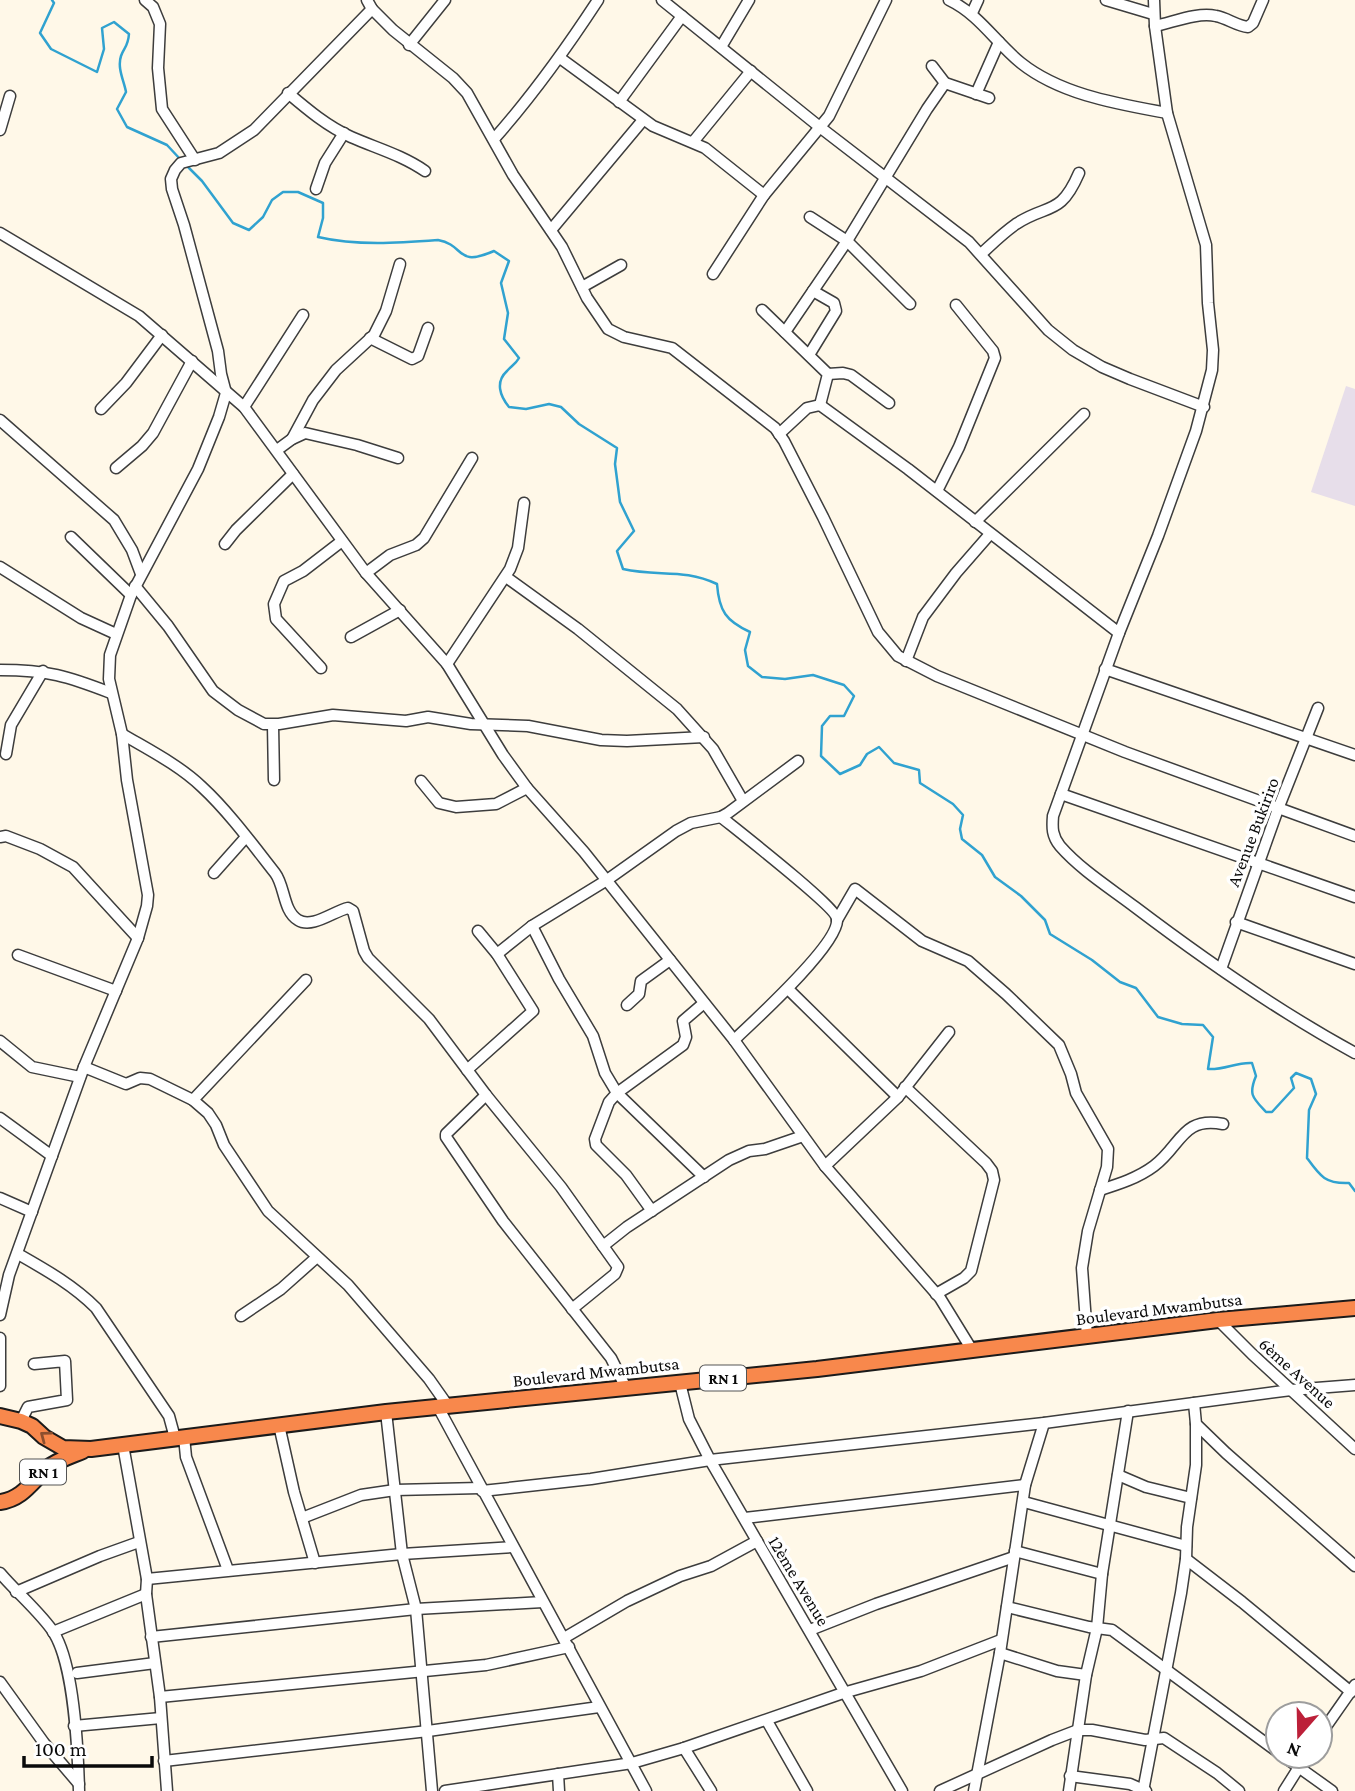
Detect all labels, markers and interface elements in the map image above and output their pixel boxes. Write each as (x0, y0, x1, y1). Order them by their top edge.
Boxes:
street label: Avenue Bukiriro (1223, 775, 1283, 889)
street label: Boulevard Mwambutsa (1075, 1289, 1243, 1329)
street label: 6ème Avenue (1255, 1334, 1339, 1413)
street label: Boulevard Mwambutsa (512, 1353, 680, 1391)
road number: RN 1 (700, 1366, 746, 1390)
one-way arrow (40, 1432, 52, 1445)
road number: RN 1 (20, 1460, 66, 1484)
street label: 12ème Avenue (764, 1532, 834, 1630)
north arrow (1264, 1700, 1334, 1770)
scale bar (24, 1724, 152, 1768)
text: 100 m (35, 1737, 87, 1761)
text: N (1284, 1738, 1303, 1763)

